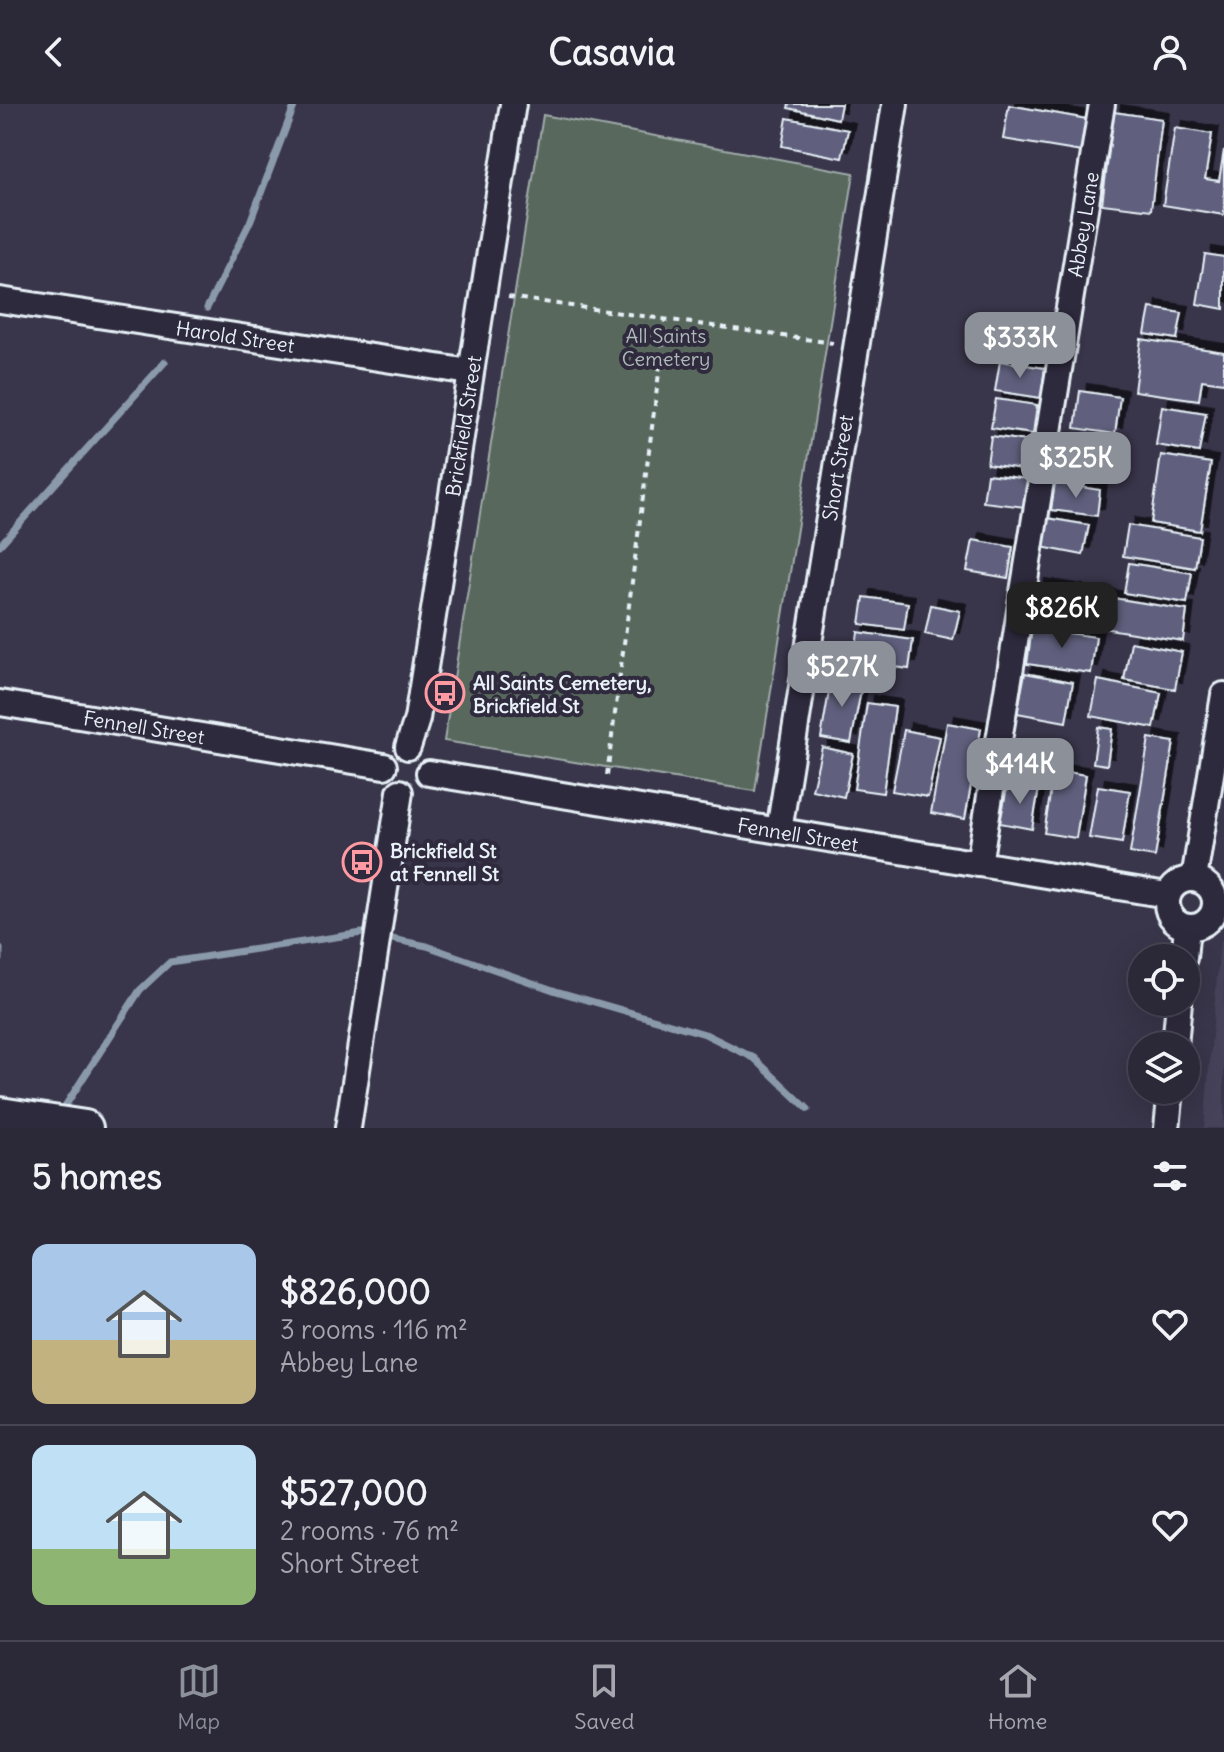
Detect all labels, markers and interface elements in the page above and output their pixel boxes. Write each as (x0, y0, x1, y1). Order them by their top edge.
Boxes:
icon: back (32, 30, 76, 74)
text: Casavia (549, 30, 675, 75)
icon: person (1148, 30, 1192, 74)
street label: Abbey Lane (1062, 170, 1103, 279)
pin: $333K (964, 312, 1076, 380)
street label: Harold Street (174, 315, 296, 357)
text: $333K (983, 321, 1057, 354)
park label: All Saints Cemetery (622, 323, 710, 371)
street label: Brickfield Street (439, 353, 486, 498)
street label: Short Street (816, 413, 858, 522)
pin: $325K (1020, 432, 1132, 500)
text: $325K (1039, 441, 1113, 474)
pin: $826K (1006, 582, 1118, 650)
text: $826K (1025, 591, 1099, 624)
pin: $527K (786, 641, 898, 709)
text: $527K (806, 650, 878, 683)
place label: All Saints Cemetery, Brickfield St (473, 670, 651, 718)
bus stop icon: All Saints Cemetery, Brickfield St (424, 672, 466, 714)
street label: Fennell Street (82, 704, 207, 749)
pin: $414K (964, 738, 1076, 806)
text: $414K (985, 747, 1055, 780)
street label: Fennell Street (736, 812, 861, 856)
place label: Brickfield St at Fennell St (390, 838, 499, 886)
bus stop icon: Brickfield St at Fennell St (341, 841, 383, 883)
map controls (1128, 944, 1200, 1104)
button: locate (1128, 944, 1200, 1016)
button: layers (1128, 1032, 1200, 1104)
icon: filters (1148, 1154, 1192, 1198)
text: 5 homes (32, 1155, 162, 1198)
text: $826,000 (280, 1270, 431, 1313)
icon: home (96, 1276, 192, 1372)
icon: heart (1148, 1302, 1192, 1346)
text: 3 rooms · 116 m² (280, 1313, 468, 1346)
text: Abbey Lane (280, 1346, 418, 1379)
text: $527,000 (280, 1471, 428, 1514)
icon: home (96, 1477, 192, 1573)
icon: heart (1148, 1503, 1192, 1547)
text: 2 rooms · 76 m² (280, 1514, 459, 1547)
text: Short Street (280, 1547, 419, 1580)
tab: Map (177, 1659, 221, 1735)
tab: Saved (574, 1659, 634, 1735)
tab: Home (988, 1659, 1047, 1735)

